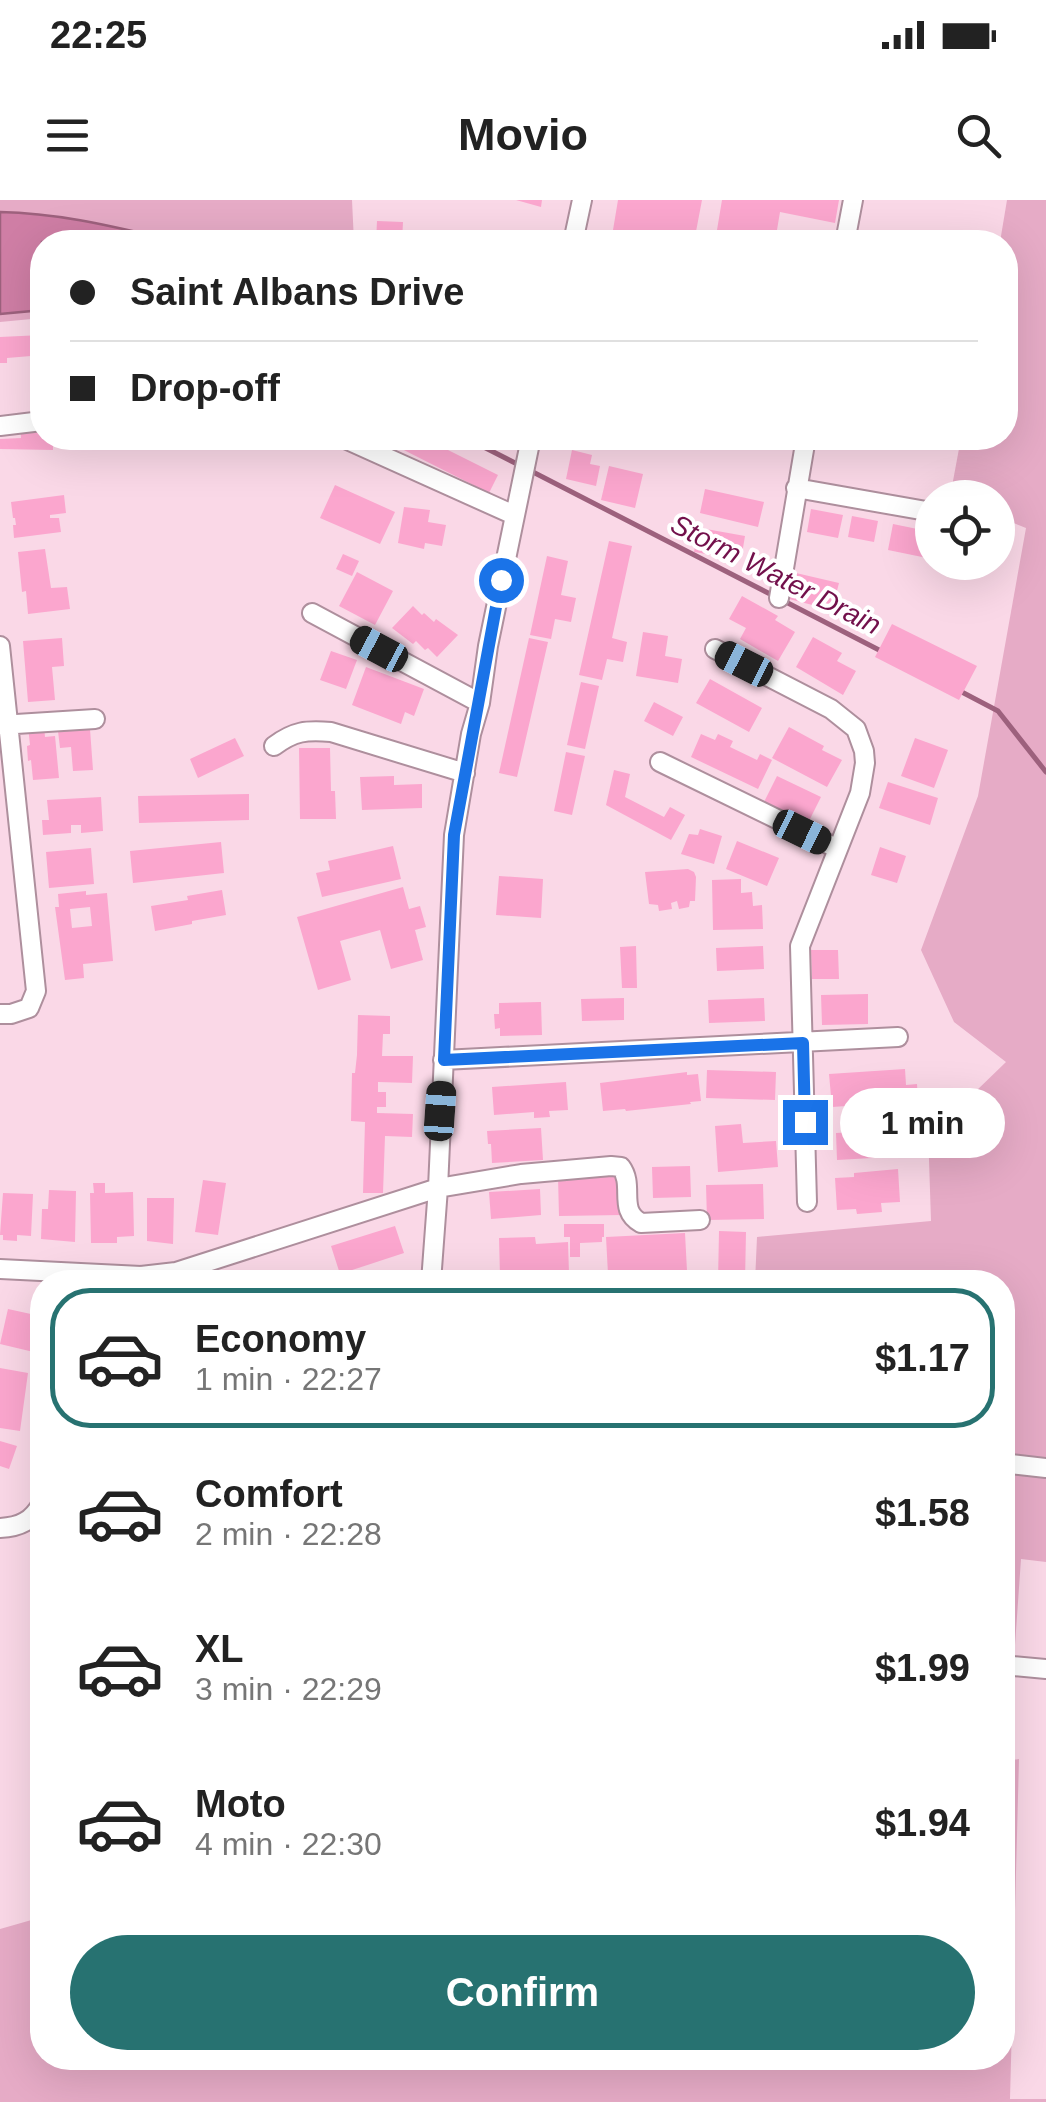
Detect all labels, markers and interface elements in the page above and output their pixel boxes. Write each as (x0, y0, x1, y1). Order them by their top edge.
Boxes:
text: 22:25 (50, 14, 147, 56)
icon: menu (40, 108, 95, 163)
icon: search (951, 108, 1006, 163)
text: Movio (458, 109, 588, 160)
text: Saint Albans Drive (130, 271, 464, 313)
text: Drop-off (130, 367, 280, 409)
map controls (915, 480, 1015, 580)
button: locate (915, 480, 1015, 580)
water label: Storm Water Drain (666, 508, 886, 641)
route start (479, 558, 524, 603)
car (345, 622, 413, 676)
car (710, 637, 778, 691)
car (768, 805, 836, 859)
car (423, 1080, 457, 1142)
callout: 1 min (840, 1087, 1005, 1157)
route end (783, 1100, 828, 1145)
text: 1 min (881, 1105, 964, 1141)
icon: car (75, 1313, 165, 1403)
text: Economy (195, 1318, 366, 1360)
text: $1.17 (875, 1337, 970, 1379)
text: 1 min · 22:27 (195, 1361, 382, 1397)
icon: car (75, 1468, 165, 1558)
text: Comfort (195, 1473, 343, 1515)
text: $1.58 (875, 1492, 970, 1534)
text: 2 min · 22:28 (195, 1516, 382, 1552)
icon: car (75, 1623, 165, 1713)
text: XL (195, 1628, 244, 1670)
text: $1.99 (875, 1647, 970, 1689)
text: 3 min · 22:29 (195, 1671, 382, 1707)
icon: car (75, 1778, 165, 1868)
text: Moto (195, 1783, 286, 1825)
text: $1.94 (875, 1802, 970, 1844)
text: 4 min · 22:30 (195, 1826, 382, 1862)
button: Confirm (70, 1935, 975, 2050)

